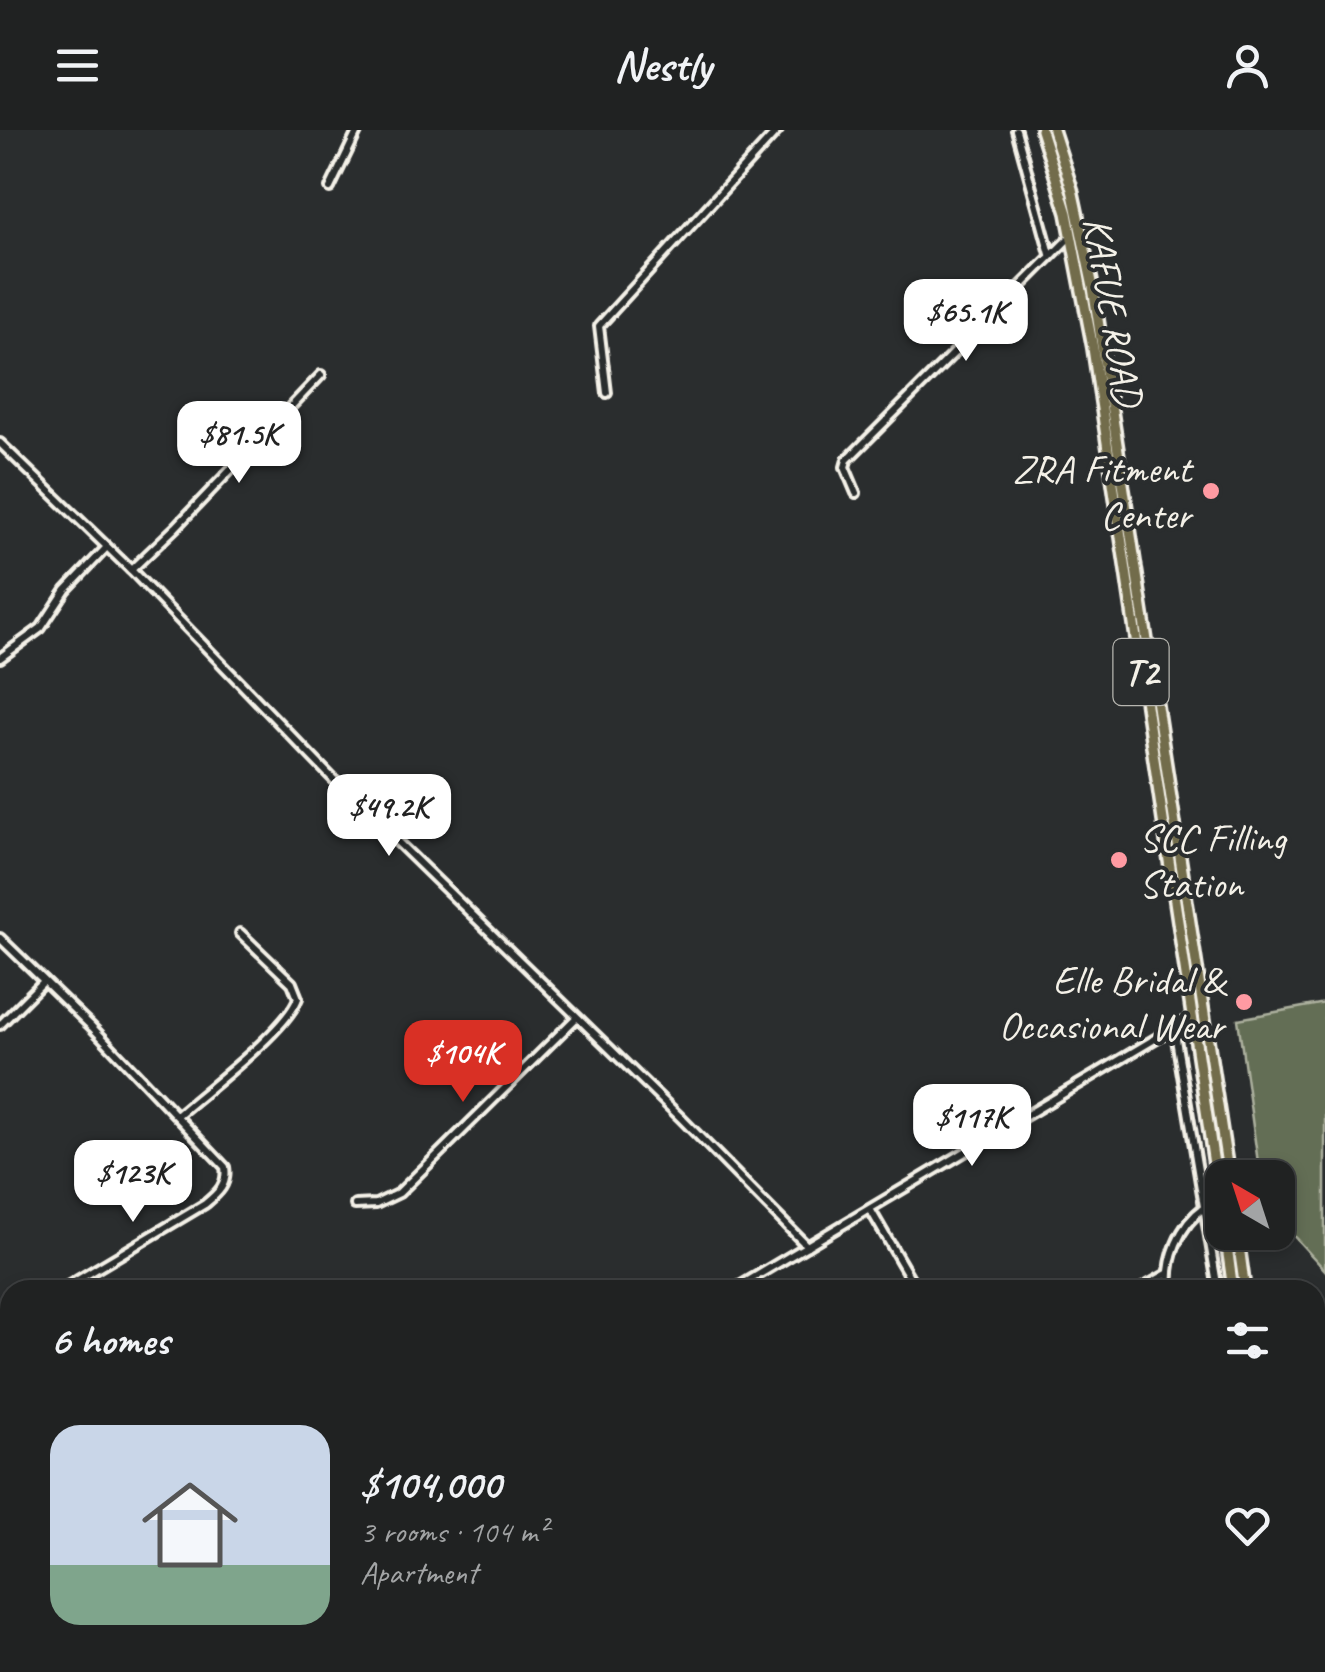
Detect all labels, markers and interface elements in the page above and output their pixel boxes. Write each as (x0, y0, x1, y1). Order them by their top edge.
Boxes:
text: Nestly (614, 37, 711, 94)
icon: menu (50, 38, 105, 93)
icon: person (1220, 38, 1275, 93)
street label: KAFUE ROAD (1072, 213, 1155, 412)
pin: $65.1K (885, 279, 1047, 364)
text: $65.1K (926, 291, 1006, 332)
pin: $81.5K (158, 401, 320, 486)
text: $81.5K (199, 413, 279, 454)
place label: ZRA Fitment Center (1012, 444, 1195, 540)
marker: ZRA Fitment Center (1200, 480, 1222, 502)
road number: T2 (1114, 639, 1168, 705)
pin: $49.2K (308, 774, 470, 859)
text: $49.2K (349, 786, 429, 827)
place label: SCC Filling Station (1139, 813, 1288, 909)
marker: SCC Filling Station (1108, 849, 1130, 871)
place label: Elle Bridal & Occasional Wear (999, 955, 1228, 1051)
marker: Elle Bridal & Occasional Wear (1233, 991, 1255, 1013)
pin: $104K (393, 1020, 533, 1105)
text: $104K (426, 1032, 500, 1073)
pin: $117K (902, 1084, 1042, 1169)
text: $117K (935, 1096, 1009, 1137)
pin: $123K (63, 1140, 203, 1225)
text: $123K (96, 1152, 170, 1193)
north arrow (1205, 1160, 1295, 1250)
map controls (1205, 1160, 1295, 1250)
icon: filters (1220, 1313, 1275, 1368)
text: 6 homes (50, 1314, 169, 1367)
text: $104,000 (360, 1458, 501, 1511)
icon: home (130, 1465, 250, 1585)
icon: heart (1220, 1498, 1275, 1553)
text: 3 rooms · 104 m² (360, 1511, 547, 1552)
text: Apartment (360, 1552, 478, 1593)

